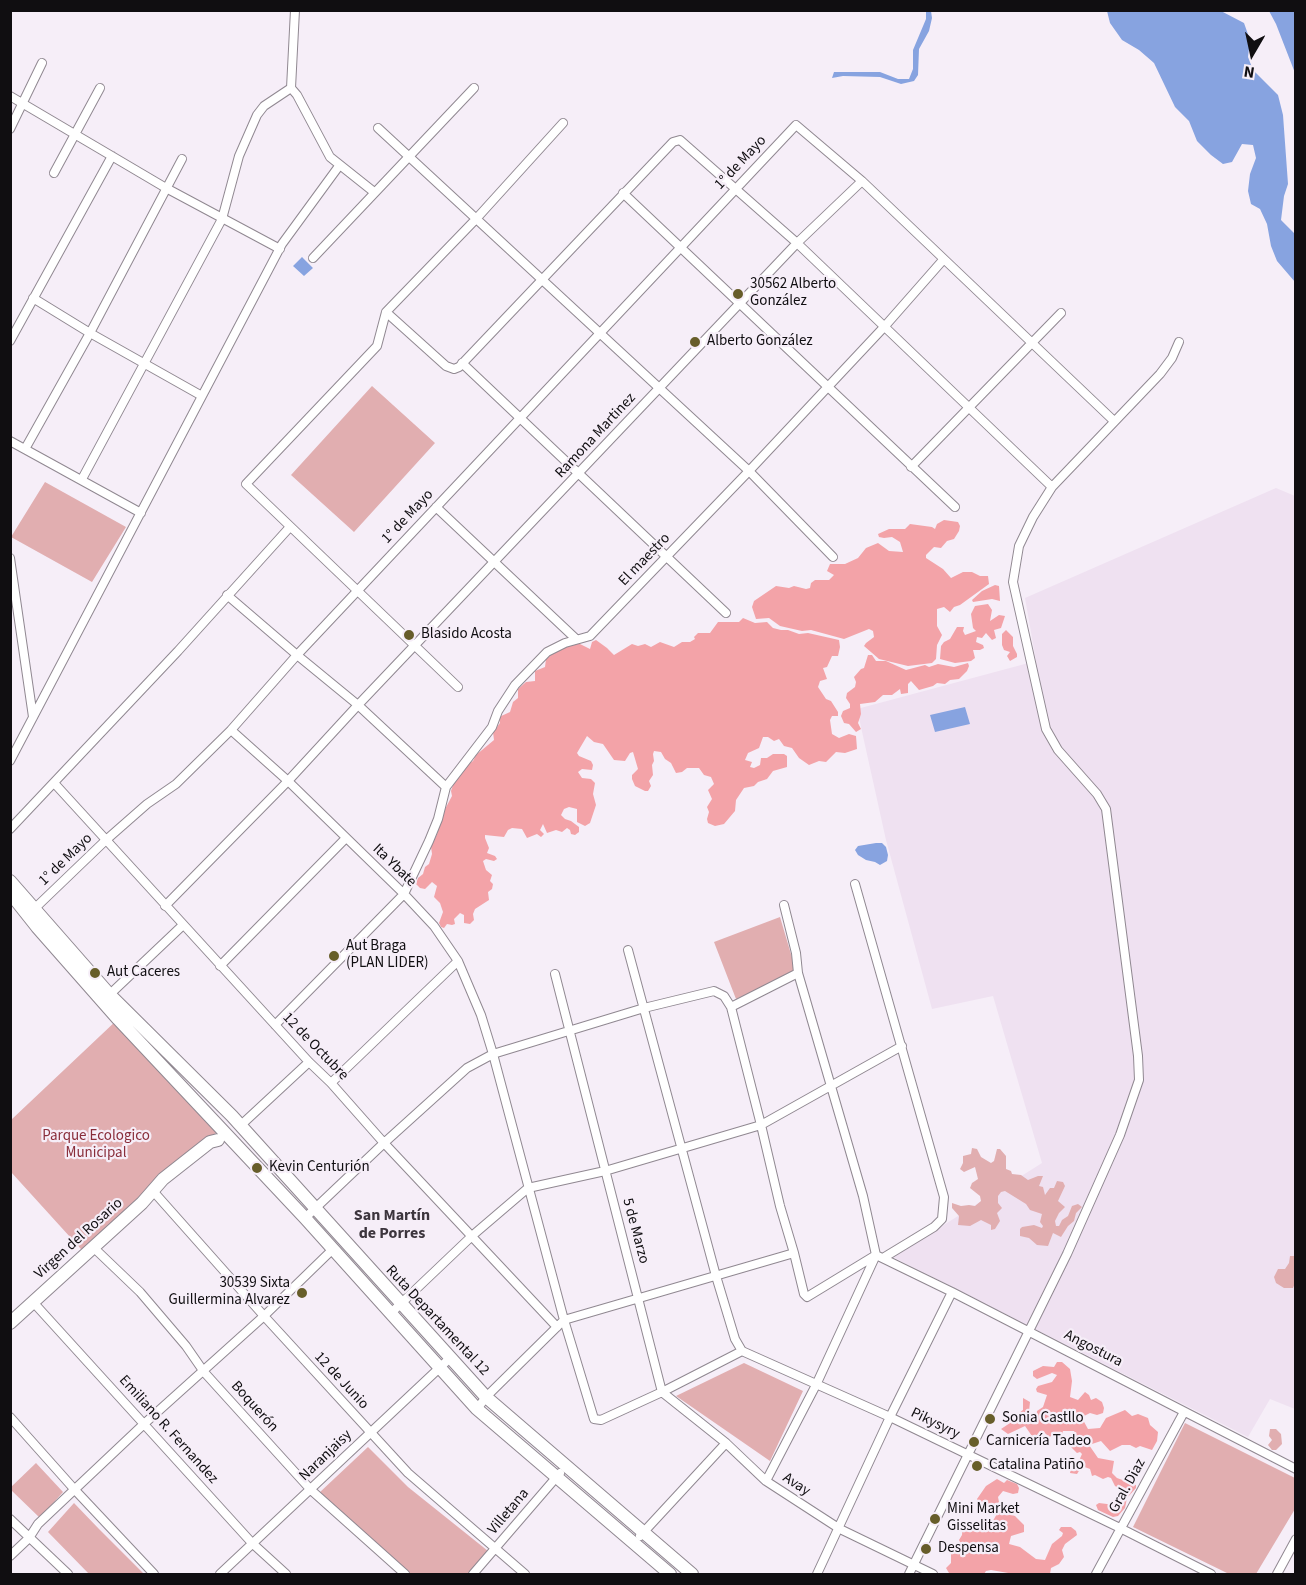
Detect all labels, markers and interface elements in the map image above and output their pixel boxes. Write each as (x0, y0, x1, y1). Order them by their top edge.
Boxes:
north arrow (1222, 24, 1282, 84)
text: N (1242, 60, 1256, 83)
street label: 1° de Mayo (711, 132, 771, 194)
place label: 30562 Alberto González (750, 276, 836, 311)
marker: 30562 Alberto González (731, 287, 745, 301)
place label: Alberto González (707, 333, 813, 351)
marker: Alberto González (688, 335, 702, 349)
street label: Ramona Martinez (552, 390, 640, 482)
street label: 1° de Mayo (378, 486, 438, 548)
street label: El maestro (615, 530, 675, 590)
place label: Blasido Acosta (421, 626, 512, 644)
marker: Blasido Acosta (402, 628, 416, 642)
street label: 1° de Mayo (35, 830, 97, 890)
street label: Ita Ybate (368, 841, 420, 891)
place label: Aut Braga (PLAN LIDER) (346, 938, 429, 973)
marker: Aut Braga (PLAN LIDER) (327, 949, 341, 963)
place label: Aut Caceres (107, 964, 180, 982)
marker: Aut Caceres (88, 966, 102, 980)
street label: 12 de Octubre (278, 1009, 352, 1085)
park label: Parque Ecologico Municipal (42, 1128, 150, 1163)
place label: Kevin Centurión (269, 1159, 370, 1177)
marker: Kevin Centurión (250, 1161, 264, 1175)
street label: Virgen del Rosario (31, 1195, 127, 1283)
street label: 5 de Marzo (618, 1196, 652, 1266)
district label: San Martín de Porres (354, 1206, 430, 1244)
street label: Ruta Departamental 12 (381, 1262, 493, 1380)
place label: 30539 Sixta Guillermina Alvarez (169, 1275, 290, 1310)
marker: 30539 Sixta Guillermina Alvarez (295, 1286, 309, 1300)
street label: Angostura (1061, 1327, 1125, 1371)
street label: 12 de Junio (310, 1349, 372, 1413)
street label: Emiliano R. Fernandez (115, 1372, 221, 1488)
street label: Boquerón (226, 1378, 282, 1436)
street label: Pikysyry (907, 1404, 963, 1444)
place label: Sonia Castllo (1002, 1410, 1084, 1428)
marker: Sonia Castllo (983, 1412, 997, 1426)
street label: Naranjaisy (296, 1427, 356, 1485)
place label: Carnicería Tadeo (986, 1433, 1091, 1451)
marker: Carnicería Tadeo (967, 1435, 981, 1449)
street label: Gral. Diaz (1106, 1456, 1150, 1516)
place label: Catalina Patiño (989, 1457, 1084, 1475)
marker: Catalina Patiño (970, 1459, 984, 1473)
street label: Avay (779, 1469, 813, 1501)
street label: Villetana (485, 1485, 533, 1539)
place label: Mini Market Gisselitas (947, 1501, 1020, 1536)
marker: Mini Market Gisselitas (928, 1512, 942, 1526)
place label: Despensa (938, 1540, 999, 1558)
marker: Despensa (919, 1542, 933, 1556)

